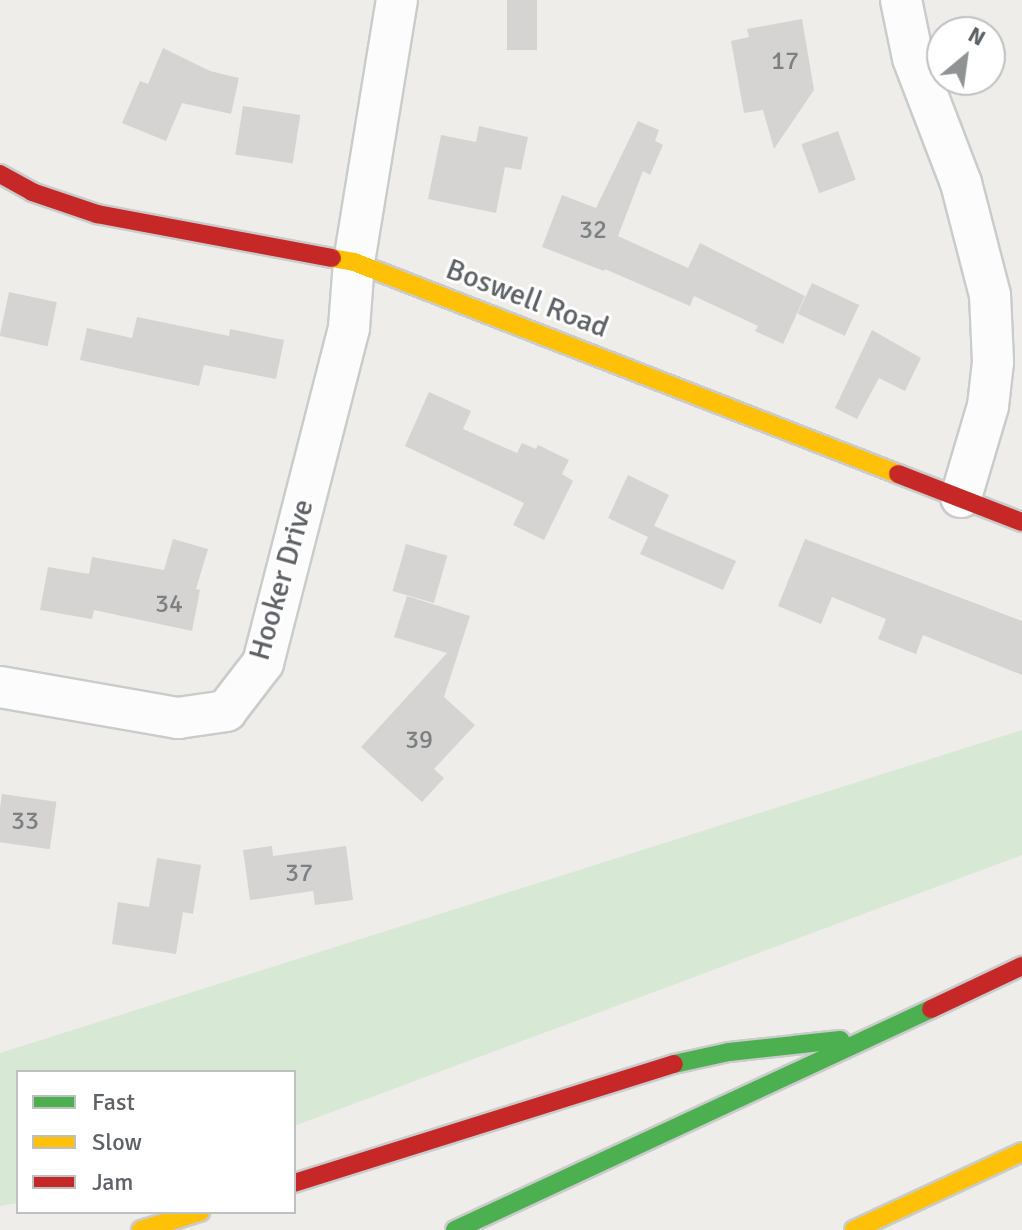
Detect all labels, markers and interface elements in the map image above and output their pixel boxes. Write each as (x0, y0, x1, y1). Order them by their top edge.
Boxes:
north arrow (926, 16, 1006, 96)
text: N (964, 21, 990, 52)
house number: 17 (771, 46, 799, 78)
house number: 32 (579, 215, 607, 247)
street label: Boswell Road (441, 252, 613, 346)
street label: Hooker Drive (242, 495, 322, 665)
house number: 34 (155, 589, 183, 621)
house number: 39 (405, 725, 433, 757)
house number: 33 (11, 806, 39, 838)
house number: 37 (285, 858, 313, 890)
legend (16, 1070, 296, 1214)
text: Fast (92, 1087, 135, 1117)
text: Slow (92, 1127, 142, 1157)
text: Jam (92, 1167, 133, 1197)

